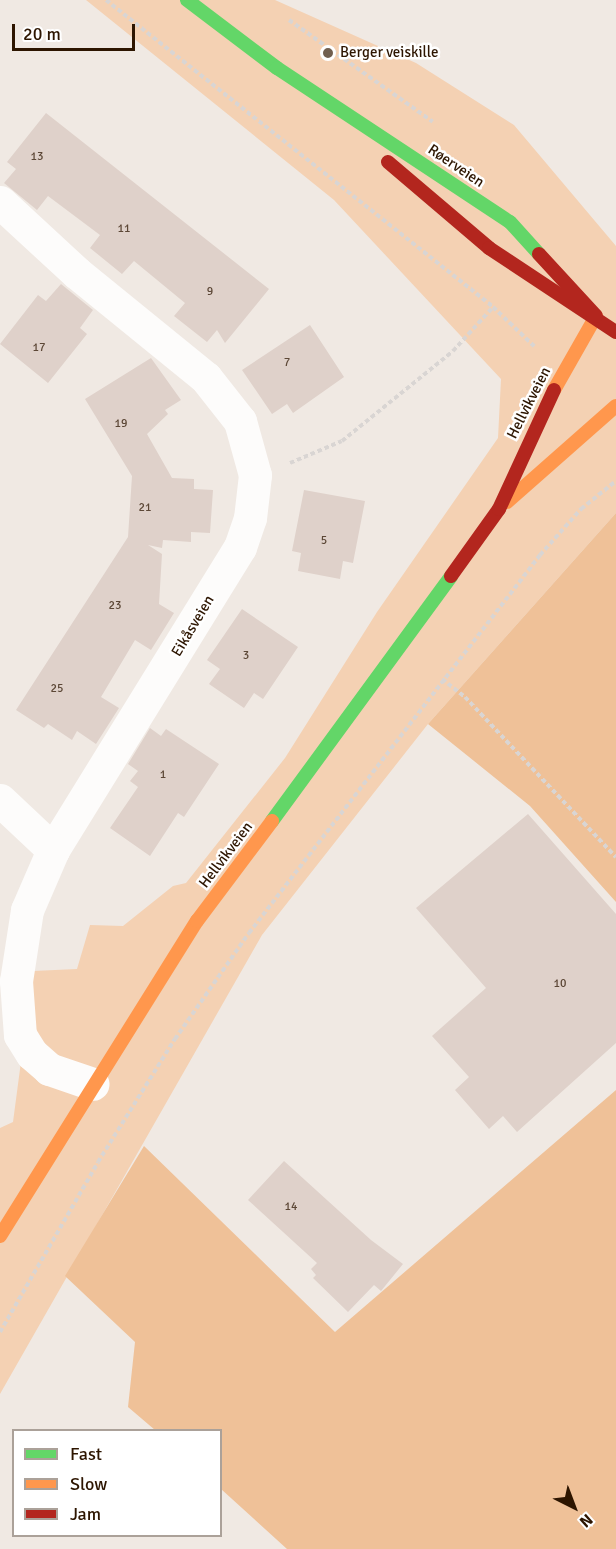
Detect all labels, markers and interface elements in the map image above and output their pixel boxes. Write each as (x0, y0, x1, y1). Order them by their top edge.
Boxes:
scale bar (15, 12, 138, 50)
text: 20 m (23, 23, 61, 45)
place label: Berger veiskille (340, 44, 438, 62)
marker: Berger veiskille (321, 46, 335, 60)
street label: Røerveien (424, 141, 488, 191)
house number: 13 (31, 150, 43, 164)
house number: 11 (118, 222, 130, 236)
house number: 9 (207, 285, 213, 299)
house number: 17 (33, 341, 45, 355)
house number: 7 (284, 356, 290, 370)
street label: Hellvikveien (503, 364, 555, 442)
house number: 19 (115, 417, 127, 431)
house number: 21 (139, 501, 151, 515)
house number: 5 (321, 534, 327, 548)
street label: Eikåsveien (168, 592, 218, 660)
house number: 23 (109, 599, 121, 613)
house number: 3 (243, 649, 249, 663)
house number: 25 (51, 682, 63, 696)
house number: 1 (160, 768, 166, 782)
street label: Hellvikveien (195, 818, 257, 892)
house number: 10 (554, 977, 566, 991)
house number: 14 (285, 1200, 297, 1214)
legend (12, 1429, 222, 1537)
text: Fast (70, 1443, 102, 1465)
text: Slow (70, 1473, 107, 1495)
north arrow (544, 1477, 604, 1537)
text: Jam (70, 1503, 101, 1525)
text: N (575, 1509, 597, 1532)

